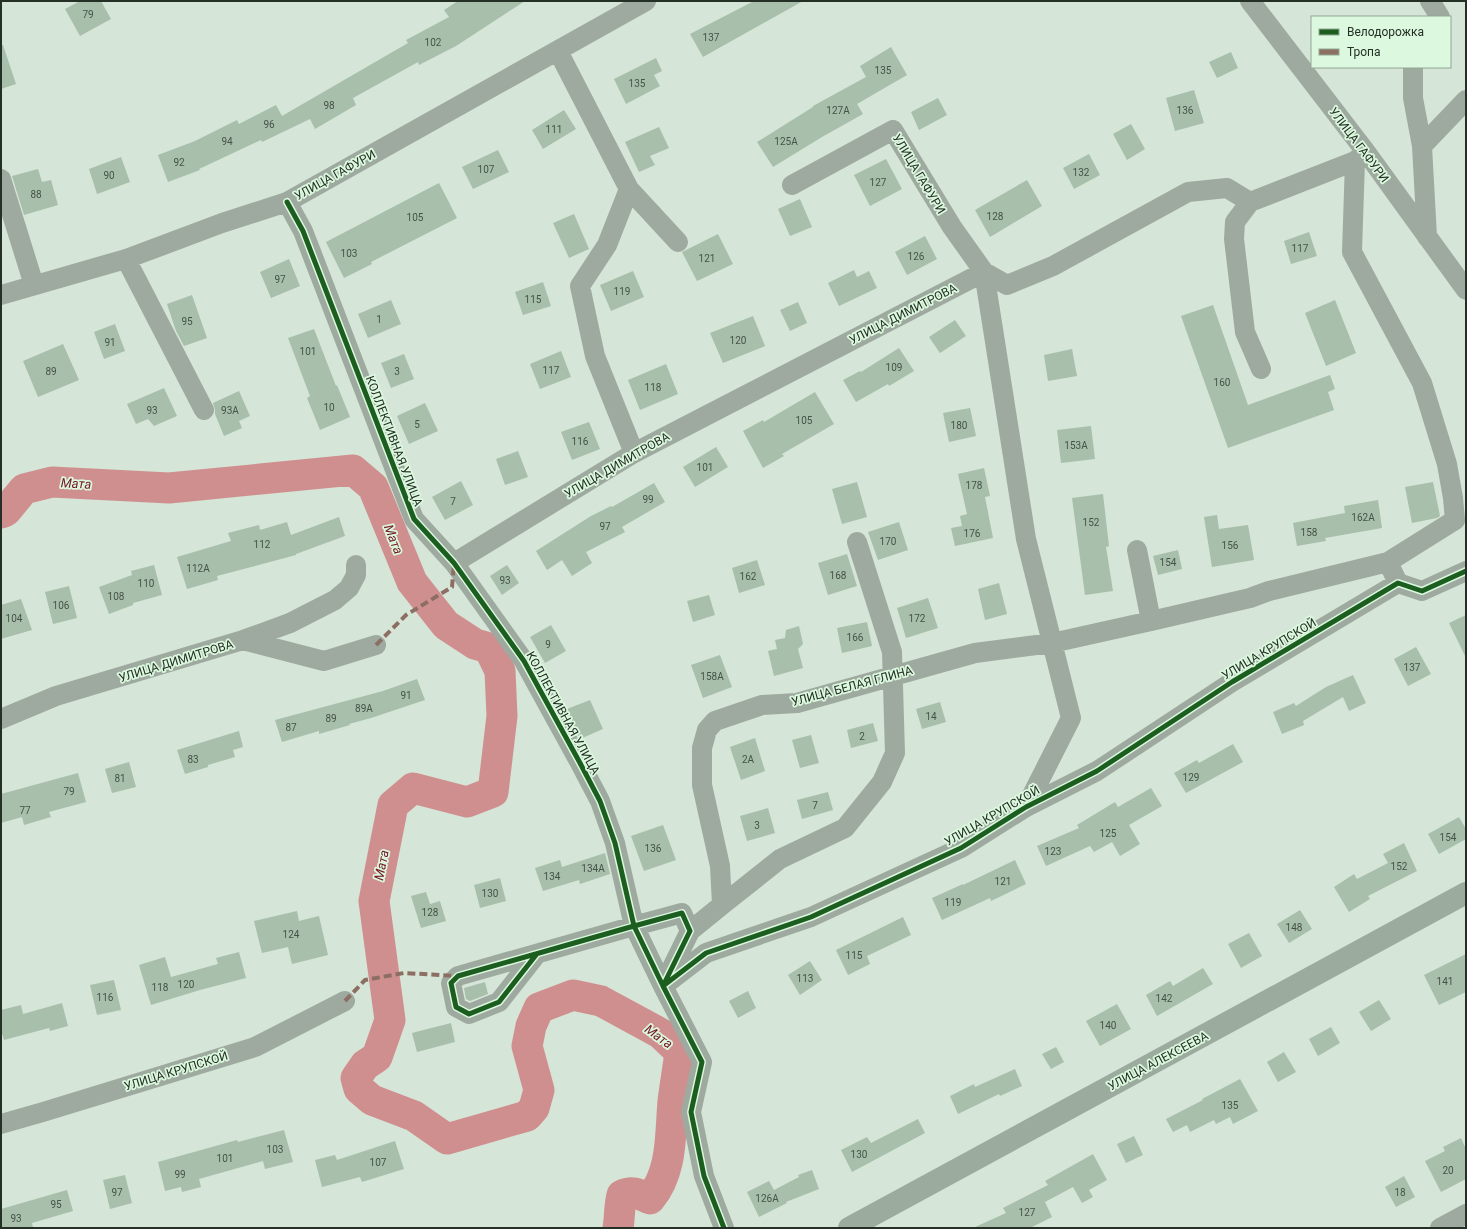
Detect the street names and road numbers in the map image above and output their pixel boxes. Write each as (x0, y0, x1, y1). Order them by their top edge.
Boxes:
street label: УЛИЦА ГАФУРИ (1326, 105, 1392, 185)
street label: УЛИЦА ГАФУРИ (890, 132, 948, 216)
street label: УЛИЦА ГАФУРИ (292, 147, 378, 203)
street label: УЛИЦА ДИМИТРОВА (847, 281, 959, 347)
street label: КОЛЛЕКТИВНАЯ УЛИЦА (363, 374, 425, 508)
street label: УЛИЦА ДИМИТРОВА (562, 429, 672, 501)
street label: УЛИЦА КРУПСКОЙ (1219, 614, 1319, 683)
street label: УЛИЦА ДИМИТРОВА (117, 637, 235, 685)
street label: КОЛЛЕКТИВНАЯ УЛИЦА (523, 649, 603, 777)
street label: УЛИЦА БЕЛАЯ ГЛИНА (790, 663, 914, 709)
street label: УЛИЦА КРУПСКОЙ (941, 782, 1042, 849)
street label: УЛИЦА АЛЕКСЕЕВА (1105, 1029, 1211, 1093)
street label: УЛИЦА КРУПСКОЙ (122, 1048, 229, 1093)

